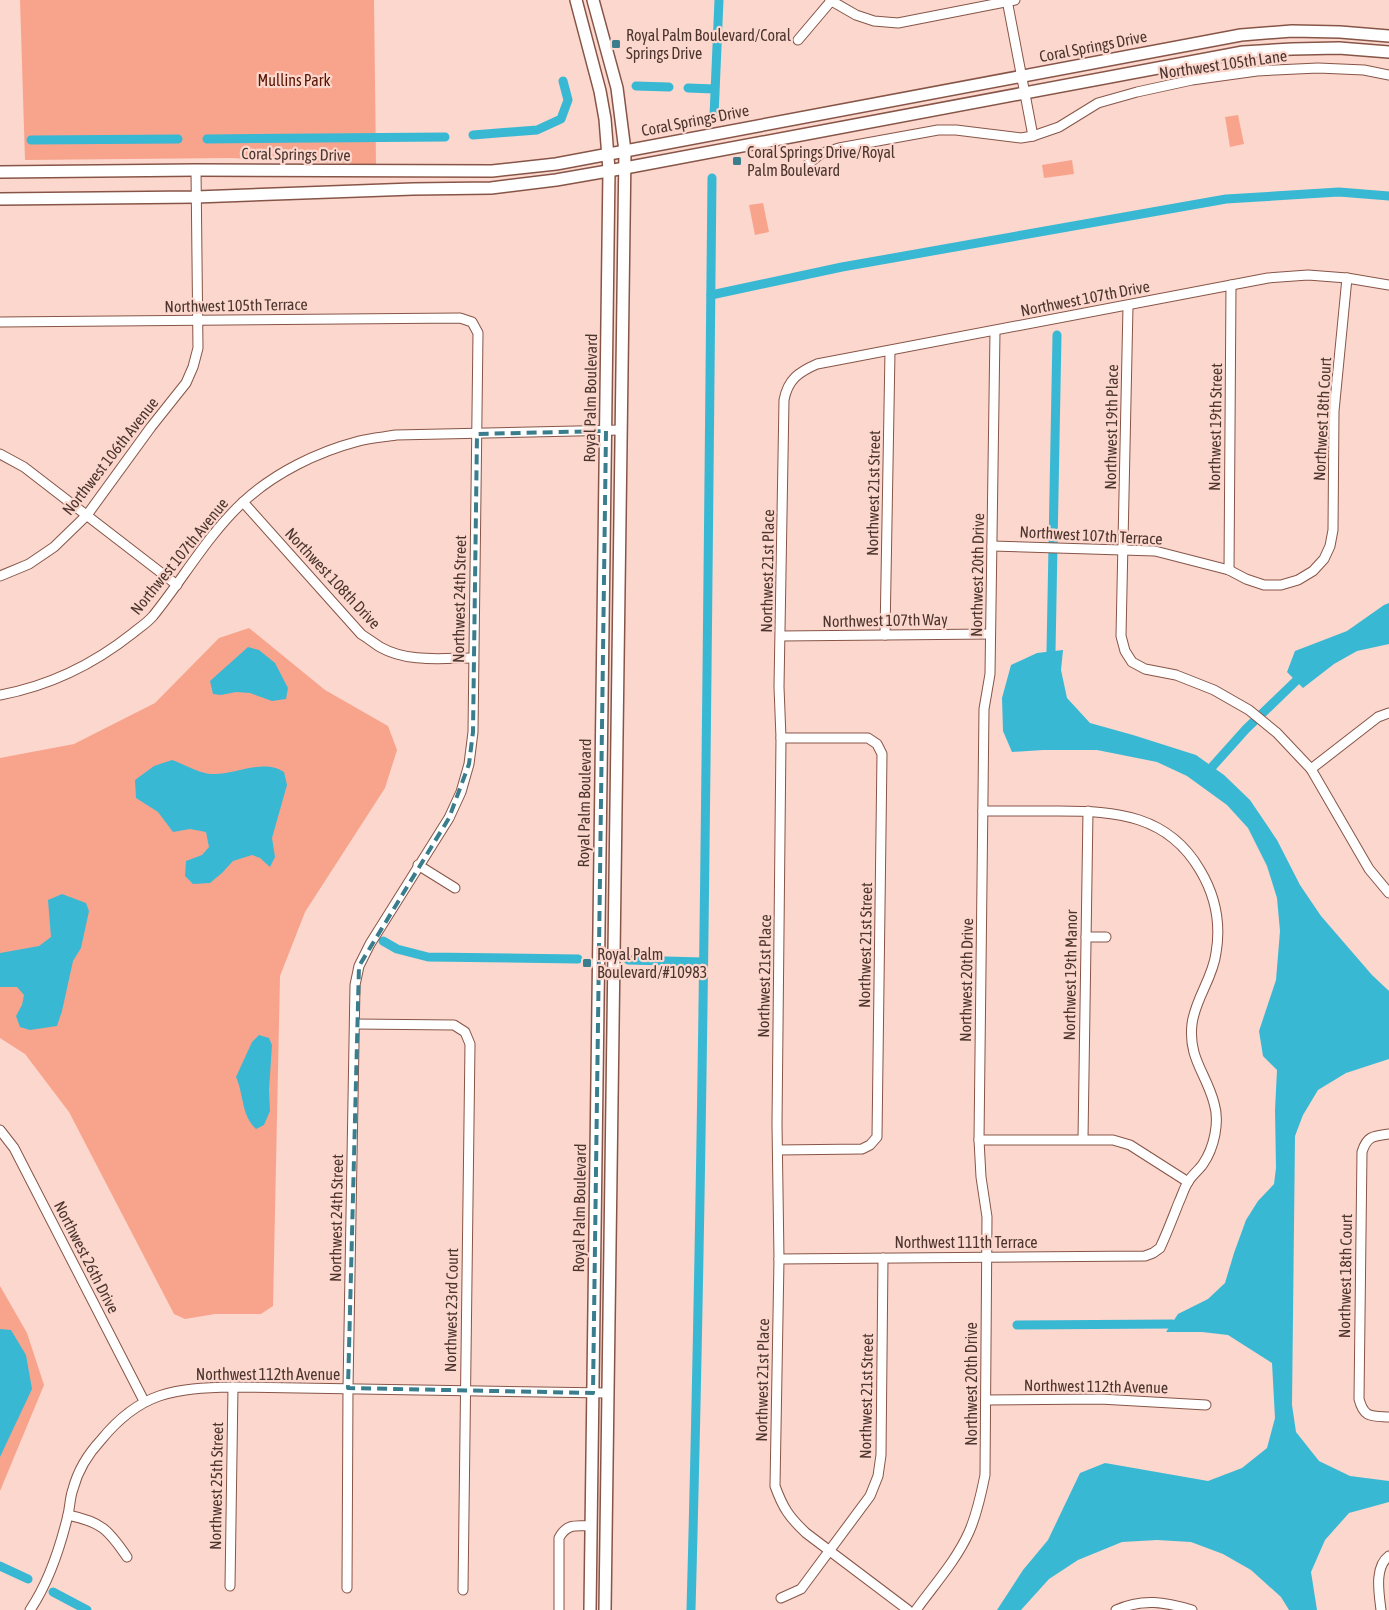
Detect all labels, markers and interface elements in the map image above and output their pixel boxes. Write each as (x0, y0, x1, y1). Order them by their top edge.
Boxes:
place label: Royal Palm Boulevard/Coral Springs Drive (626, 26, 792, 63)
street label: Coral Springs Drive (1038, 27, 1149, 66)
marker: Royal Palm Boulevard/Coral Springs Drive (610, 38, 622, 50)
street label: Northwest 105th Lane (1158, 46, 1288, 82)
park label: Mullins Park (258, 71, 330, 89)
street label: Coral Springs Drive (640, 101, 751, 140)
place label: Coral Springs Drive/Royal Palm Boulevard (747, 143, 896, 179)
street label: Coral Springs Drive (241, 144, 351, 165)
marker: Coral Springs Drive/Royal Palm Boulevard (731, 155, 743, 167)
street label: Northwest 107th Drive (1019, 277, 1151, 319)
street label: Northwest 105th Terrace (164, 295, 308, 315)
street label: Royal Palm Boulevard (580, 333, 601, 463)
street label: Northwest 18th Court (1310, 356, 1334, 481)
street label: Northwest 19th Street (1205, 363, 1225, 491)
street label: Northwest 19th Place (1101, 364, 1121, 490)
street label: Northwest 106th Avenue (58, 394, 162, 518)
street label: Northwest 21st Street (863, 430, 883, 556)
street label: Northwest 107th Avenue (127, 494, 231, 618)
street label: Northwest 21st Place (757, 509, 777, 633)
street label: Northwest 20th Drive (967, 513, 987, 637)
street label: Northwest 107th Terrace (1019, 522, 1163, 548)
street label: Northwest 108th Drive (282, 524, 384, 632)
street label: Northwest 24th Street (449, 535, 469, 663)
street label: Northwest 107th Way (822, 610, 948, 631)
street label: Royal Palm Boulevard (574, 738, 595, 868)
street label: Northwest 21st Street (855, 882, 875, 1008)
street label: Northwest 19th Manor (1060, 909, 1080, 1041)
street label: Northwest 21st Place (754, 914, 774, 1038)
street label: Northwest 20th Drive (956, 918, 976, 1042)
place label: Royal Palm Boulevard/#10983 (597, 945, 707, 981)
marker: Royal Palm Boulevard/#10983 (581, 957, 593, 969)
street label: Royal Palm Boulevard (569, 1143, 590, 1273)
street label: Northwest 24th Street (326, 1154, 346, 1282)
street label: Northwest 26th Drive (51, 1198, 123, 1316)
street label: Northwest 18th Court (1335, 1213, 1355, 1338)
street label: Northwest 111th Terrace (894, 1233, 1038, 1251)
street label: Northwest 23rd Court (441, 1247, 461, 1372)
street label: Northwest 21st Place (752, 1318, 772, 1442)
street label: Northwest 20th Drive (962, 1322, 980, 1446)
street label: Northwest 21st Street (856, 1333, 876, 1459)
street label: Northwest 112th Avenue (196, 1365, 340, 1383)
street label: Northwest 112th Avenue (1024, 1376, 1168, 1396)
street label: Northwest 25th Street (206, 1422, 226, 1550)

